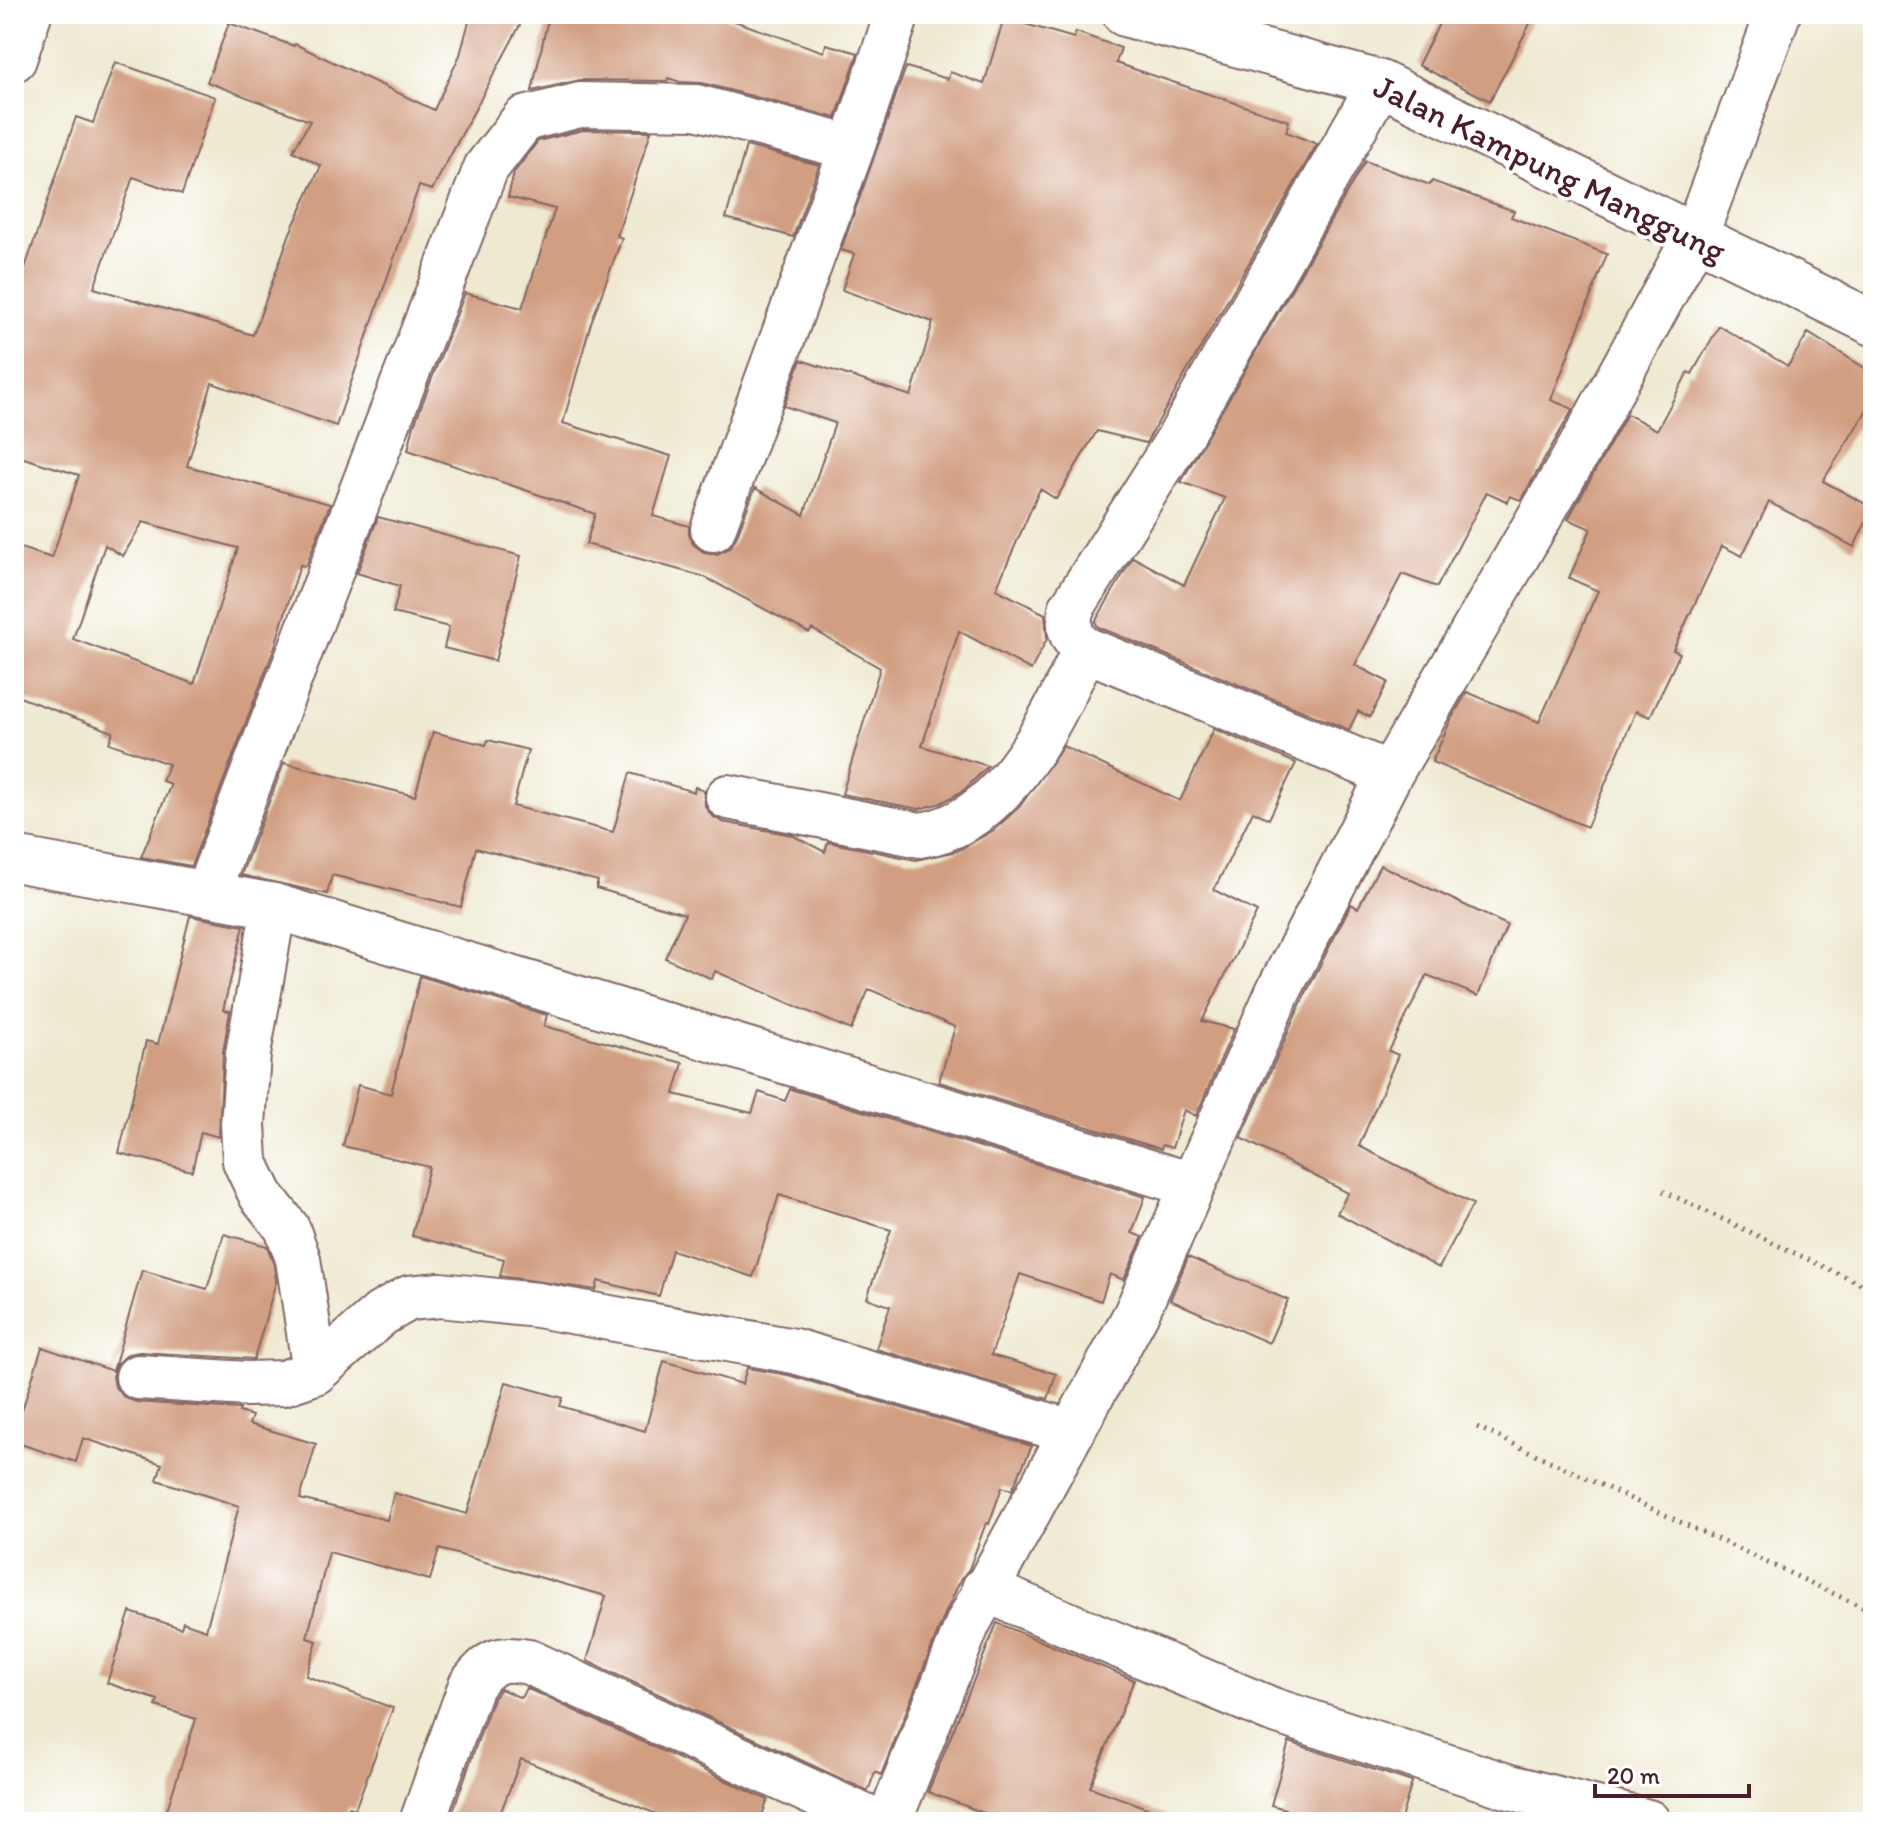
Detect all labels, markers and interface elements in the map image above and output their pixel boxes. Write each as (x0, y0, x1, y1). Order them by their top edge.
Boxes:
street label: Jalan Kampung Manggung (1367, 65, 1733, 272)
scale bar (1595, 1748, 1749, 1798)
text: 20 m (1607, 1761, 1660, 1790)

